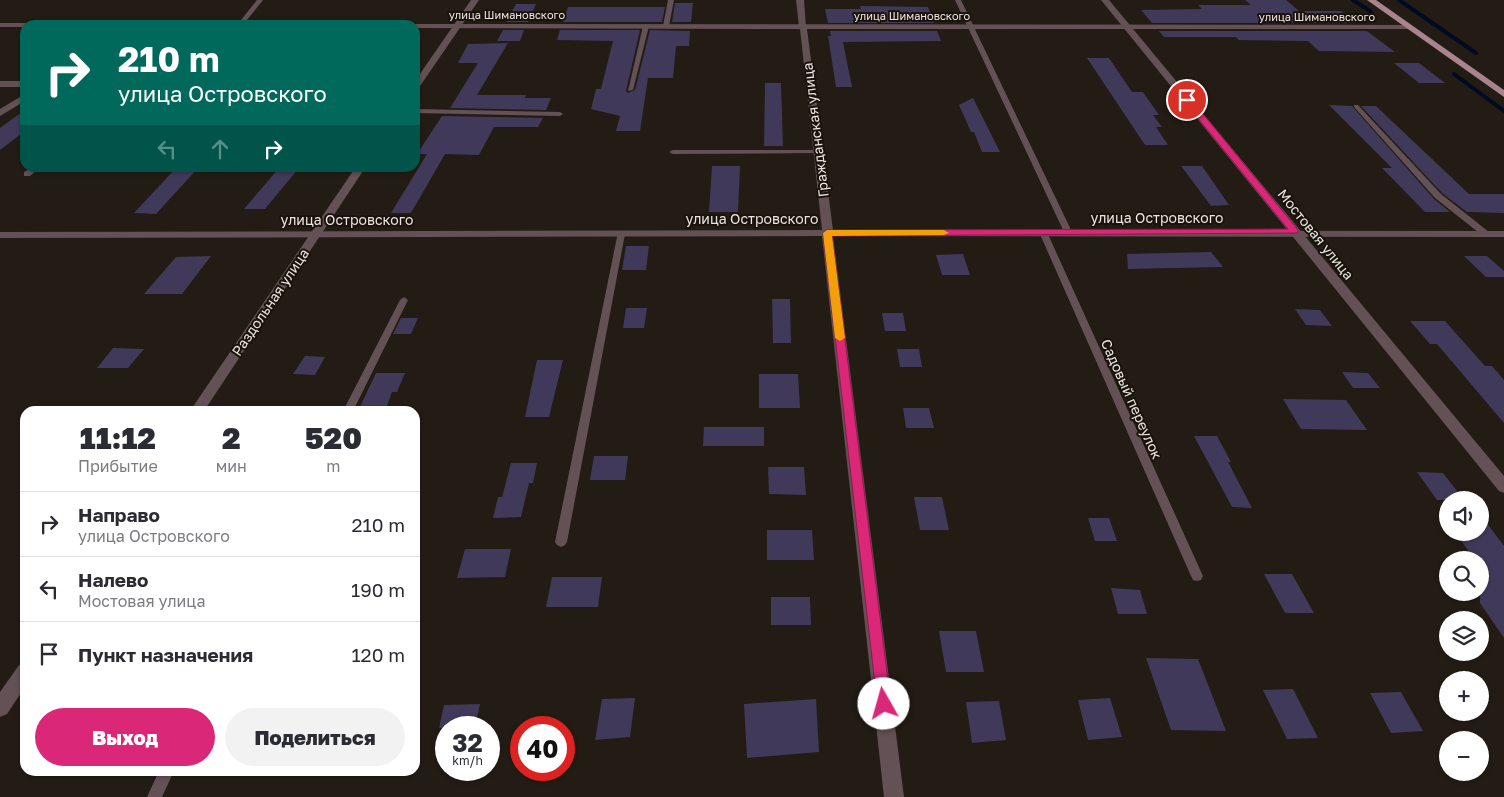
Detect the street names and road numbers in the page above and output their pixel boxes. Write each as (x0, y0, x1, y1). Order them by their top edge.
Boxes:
street label: улица Шимановского (449, 8, 566, 21)
street label: улица Шимановского (854, 9, 971, 22)
street label: улица Шимановского (1259, 10, 1376, 23)
street label: Гражданская улица (798, 62, 832, 198)
street label: Мостовая улица (1274, 185, 1358, 283)
street label: улица Островского (1091, 209, 1223, 226)
street label: улица Островского (686, 210, 818, 227)
street label: улица Островского (281, 211, 413, 228)
street label: Раздольная улица (228, 245, 312, 359)
street label: Садовый переулок (1098, 336, 1166, 462)

